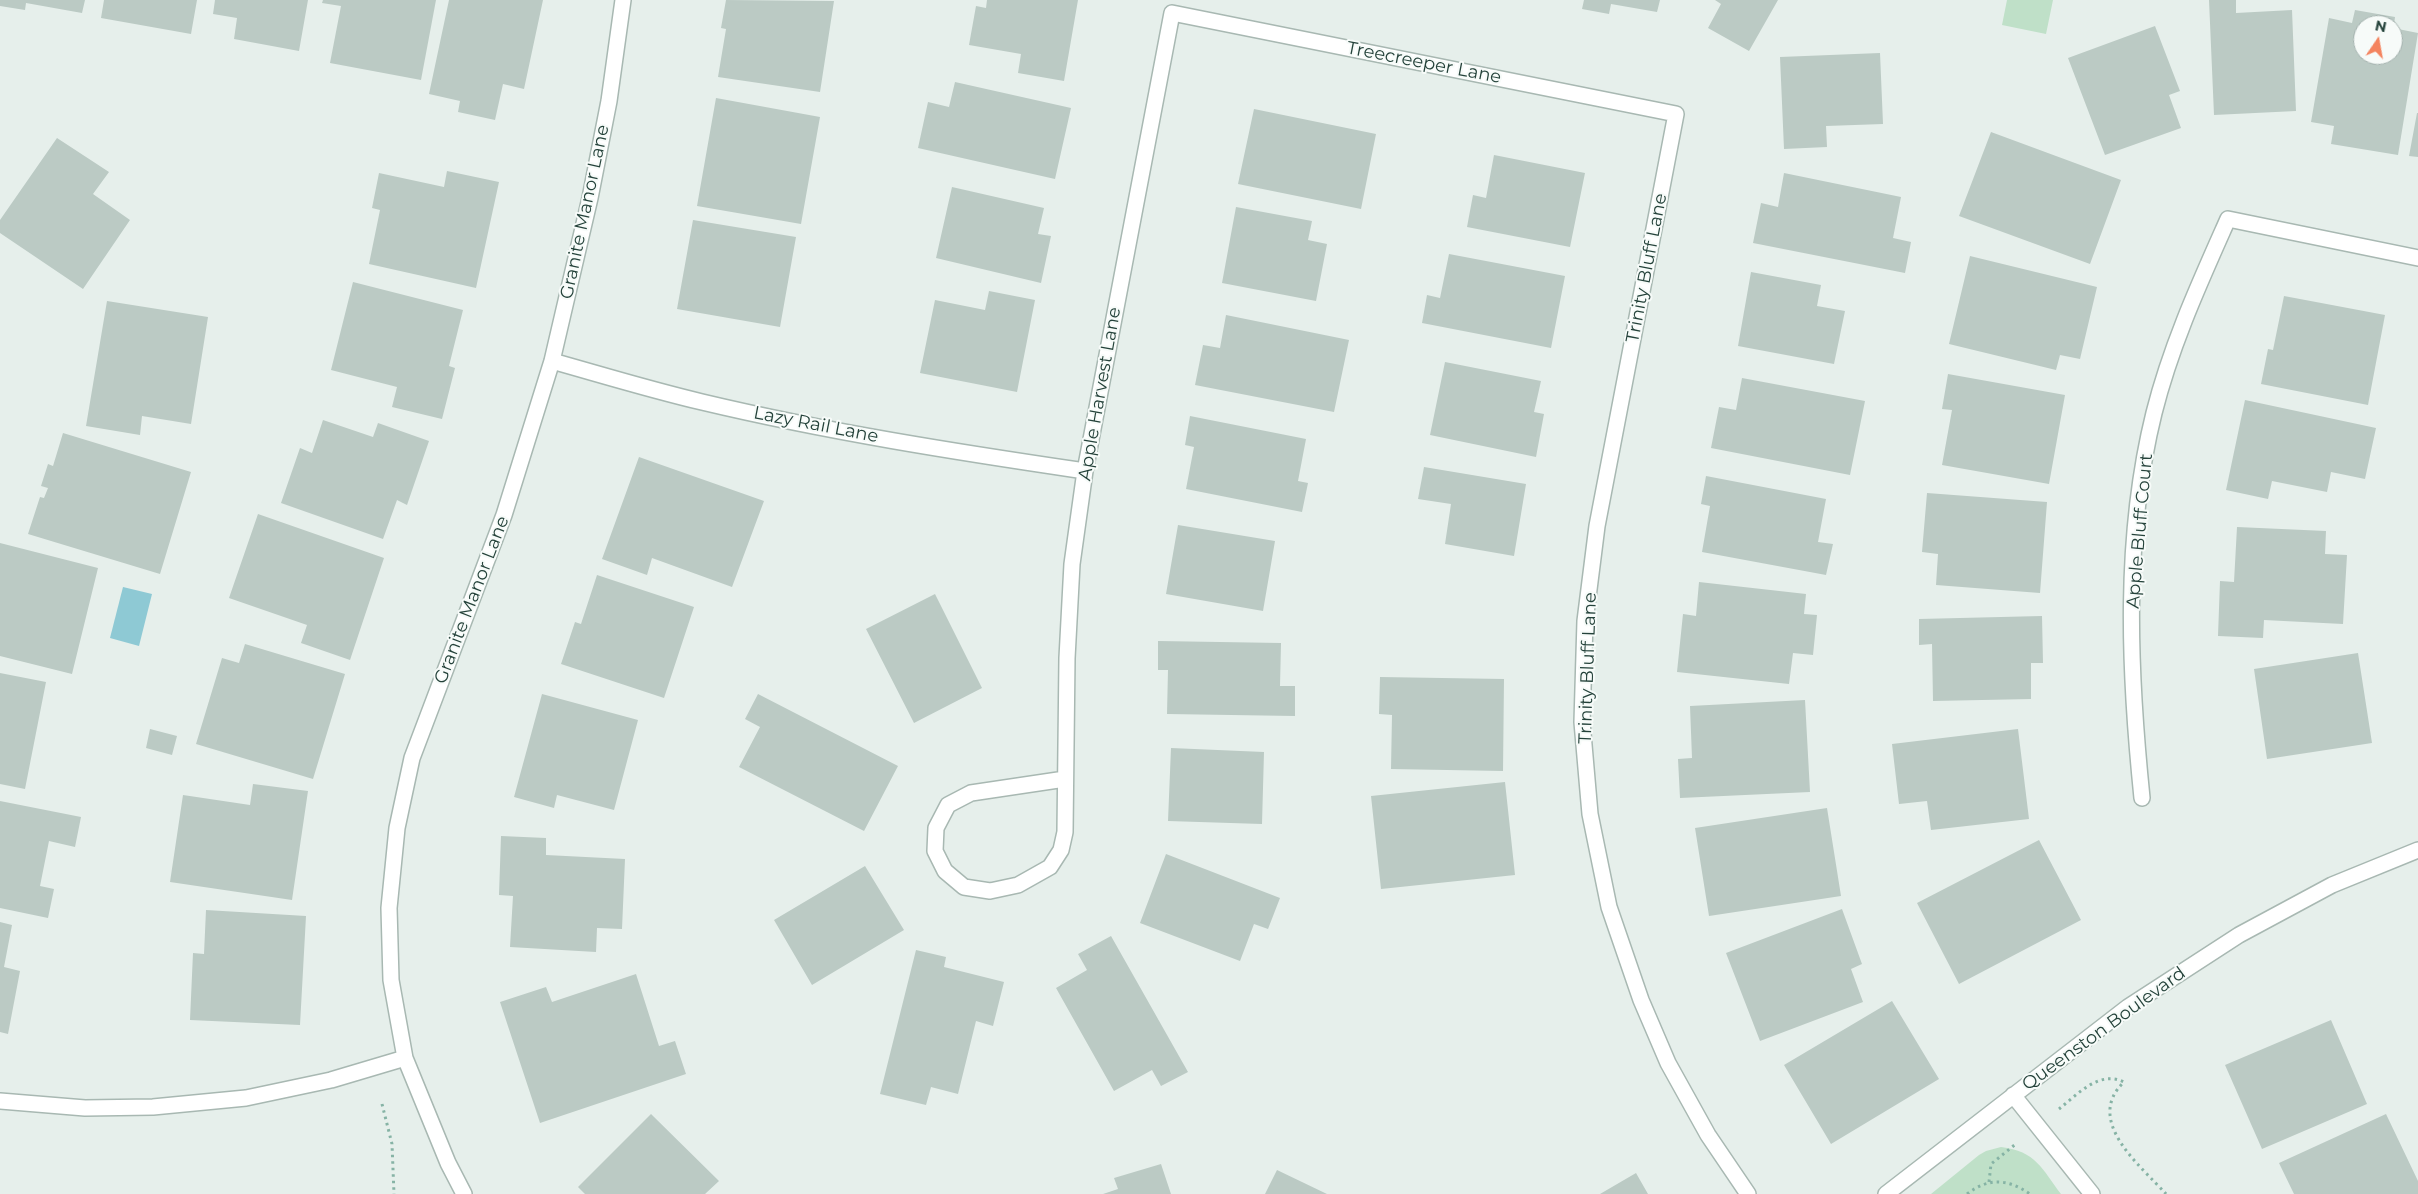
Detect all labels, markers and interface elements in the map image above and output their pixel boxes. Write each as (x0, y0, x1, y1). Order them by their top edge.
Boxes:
north arrow (2353, 15, 2403, 65)
text: N (2374, 16, 2388, 36)
street label: Treecreeper Lane (1345, 37, 1503, 89)
street label: Granite Manor Lane (556, 123, 614, 301)
street label: Trinity Bluff Lane (1622, 191, 1672, 345)
street label: Apple Harvest Lane (1074, 306, 1126, 482)
street label: Lazy Rail Lane (752, 402, 880, 448)
street label: Apple Bluff Court (2122, 452, 2158, 610)
street label: Granite Manor Lane (430, 513, 514, 687)
street label: Trinity Bluff Lane (1575, 592, 1601, 744)
street label: Queenston Boulevard (2018, 962, 2190, 1096)

